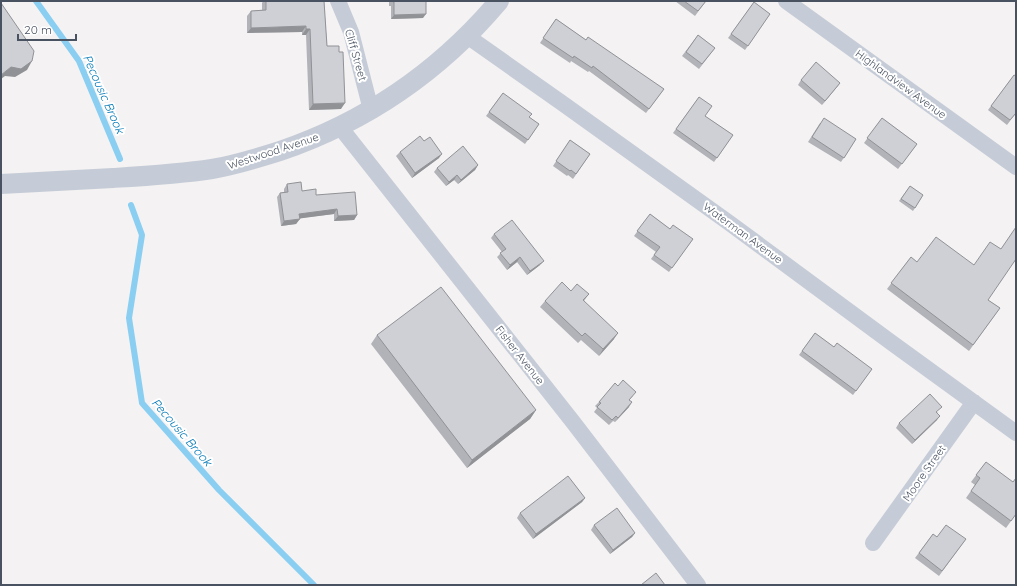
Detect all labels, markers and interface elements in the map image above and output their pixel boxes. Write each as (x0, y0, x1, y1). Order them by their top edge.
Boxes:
scale bar (18, 16, 76, 42)
text: 20 m (24, 22, 52, 37)
street label: Cliff Street (342, 28, 370, 83)
street label: Highlandview Avenue (853, 46, 949, 122)
water label: Pecousic Brook (80, 52, 129, 137)
street label: Westwood Avenue (226, 130, 320, 172)
street label: Waterman Avenue (700, 199, 786, 267)
street label: Fisher Avenue (493, 323, 547, 387)
water label: Pecousic Brook (148, 395, 217, 470)
street label: Moore Street (899, 442, 949, 504)

